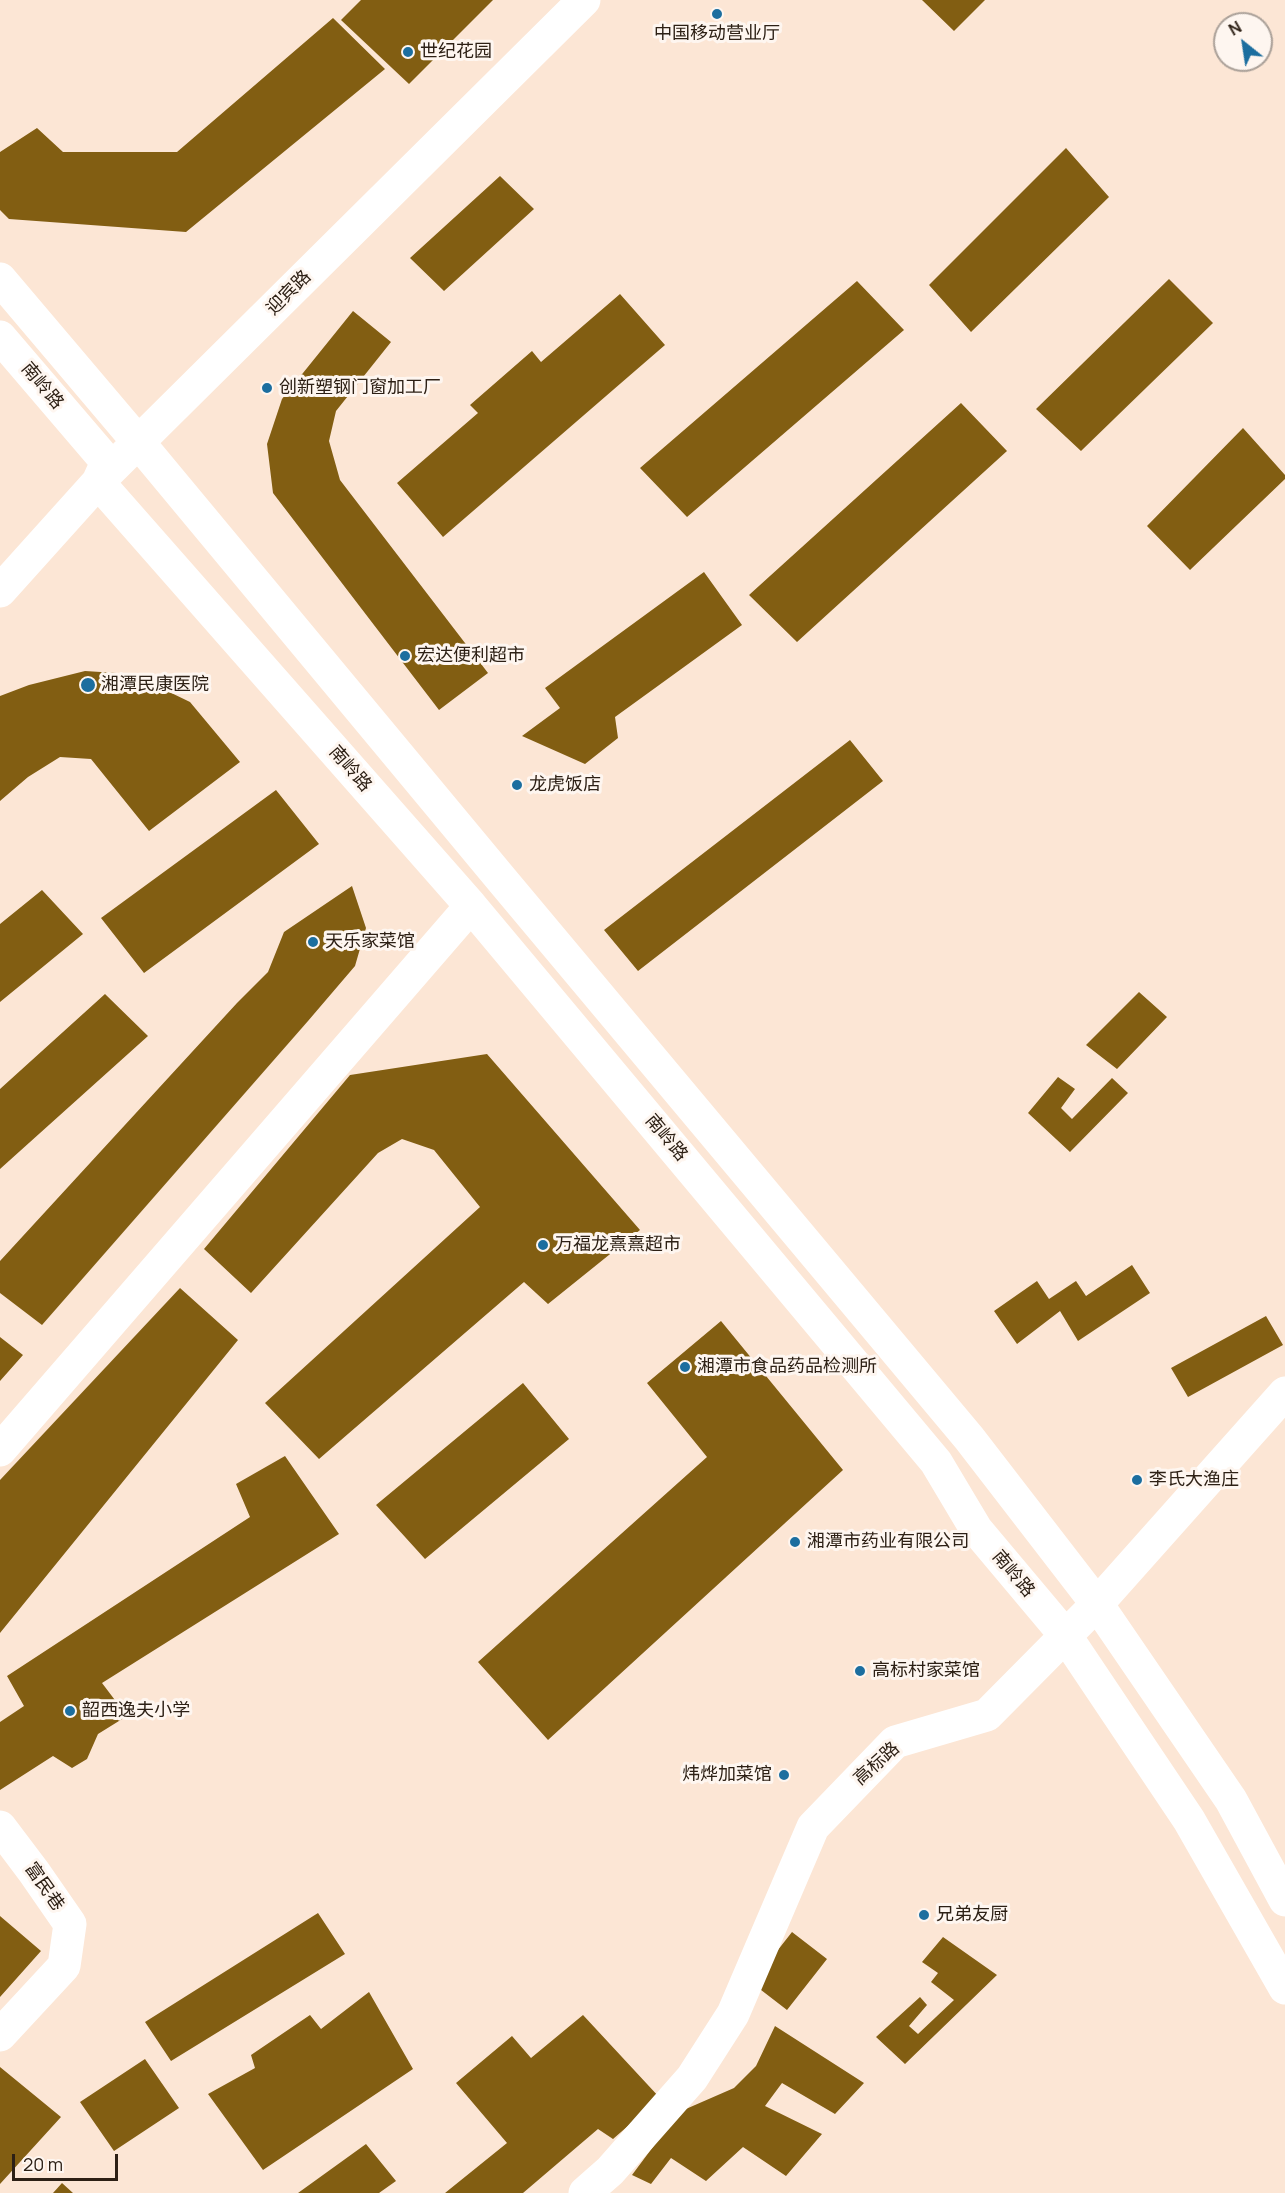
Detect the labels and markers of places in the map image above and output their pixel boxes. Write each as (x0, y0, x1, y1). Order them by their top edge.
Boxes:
marker: 中国移动营业厅 (710, 7, 724, 21)
place label: 中国移动营业厅 (654, 23, 780, 45)
place label: 世纪花园 (420, 41, 492, 63)
marker: 世纪花园 (401, 45, 415, 59)
place label: 创新塑钢门窗加工厂 (279, 377, 441, 399)
marker: 创新塑钢门窗加工厂 (260, 381, 274, 395)
place label: 宏达便利超市 (417, 645, 525, 667)
marker: 宏达便利超市 (398, 649, 412, 663)
place label: 湘潭民康医院 (101, 674, 209, 696)
marker: 湘潭民康医院 (79, 676, 97, 694)
place label: 龙虎饭店 (529, 774, 601, 796)
marker: 龙虎饭店 (510, 778, 524, 792)
place label: 天乐家菜馆 (325, 931, 415, 953)
marker: 天乐家菜馆 (306, 935, 320, 949)
place label: 万福龙熹熹超市 (555, 1234, 681, 1256)
marker: 万福龙熹熹超市 (536, 1238, 550, 1252)
place label: 湘潭市食品药品检测所 (697, 1356, 877, 1378)
marker: 湘潭市食品药品检测所 (678, 1360, 692, 1374)
place label: 李氏大渔庄 (1149, 1469, 1239, 1491)
marker: 李氏大渔庄 (1130, 1473, 1144, 1487)
place label: 湘潭市药业有限公司 (807, 1531, 969, 1553)
marker: 湘潭市药业有限公司 (788, 1535, 802, 1549)
place label: 高标村家菜馆 (872, 1660, 980, 1682)
marker: 高标村家菜馆 (853, 1664, 867, 1678)
place label: 韶西逸夫小学 (82, 1700, 190, 1722)
marker: 韶西逸夫小学 (63, 1704, 77, 1718)
place label: 炜烨加菜馆 (682, 1764, 772, 1786)
marker: 炜烨加菜馆 (777, 1768, 791, 1782)
place label: 兄弟友厨 (936, 1904, 1008, 1926)
marker: 兄弟友厨 (917, 1908, 931, 1922)

